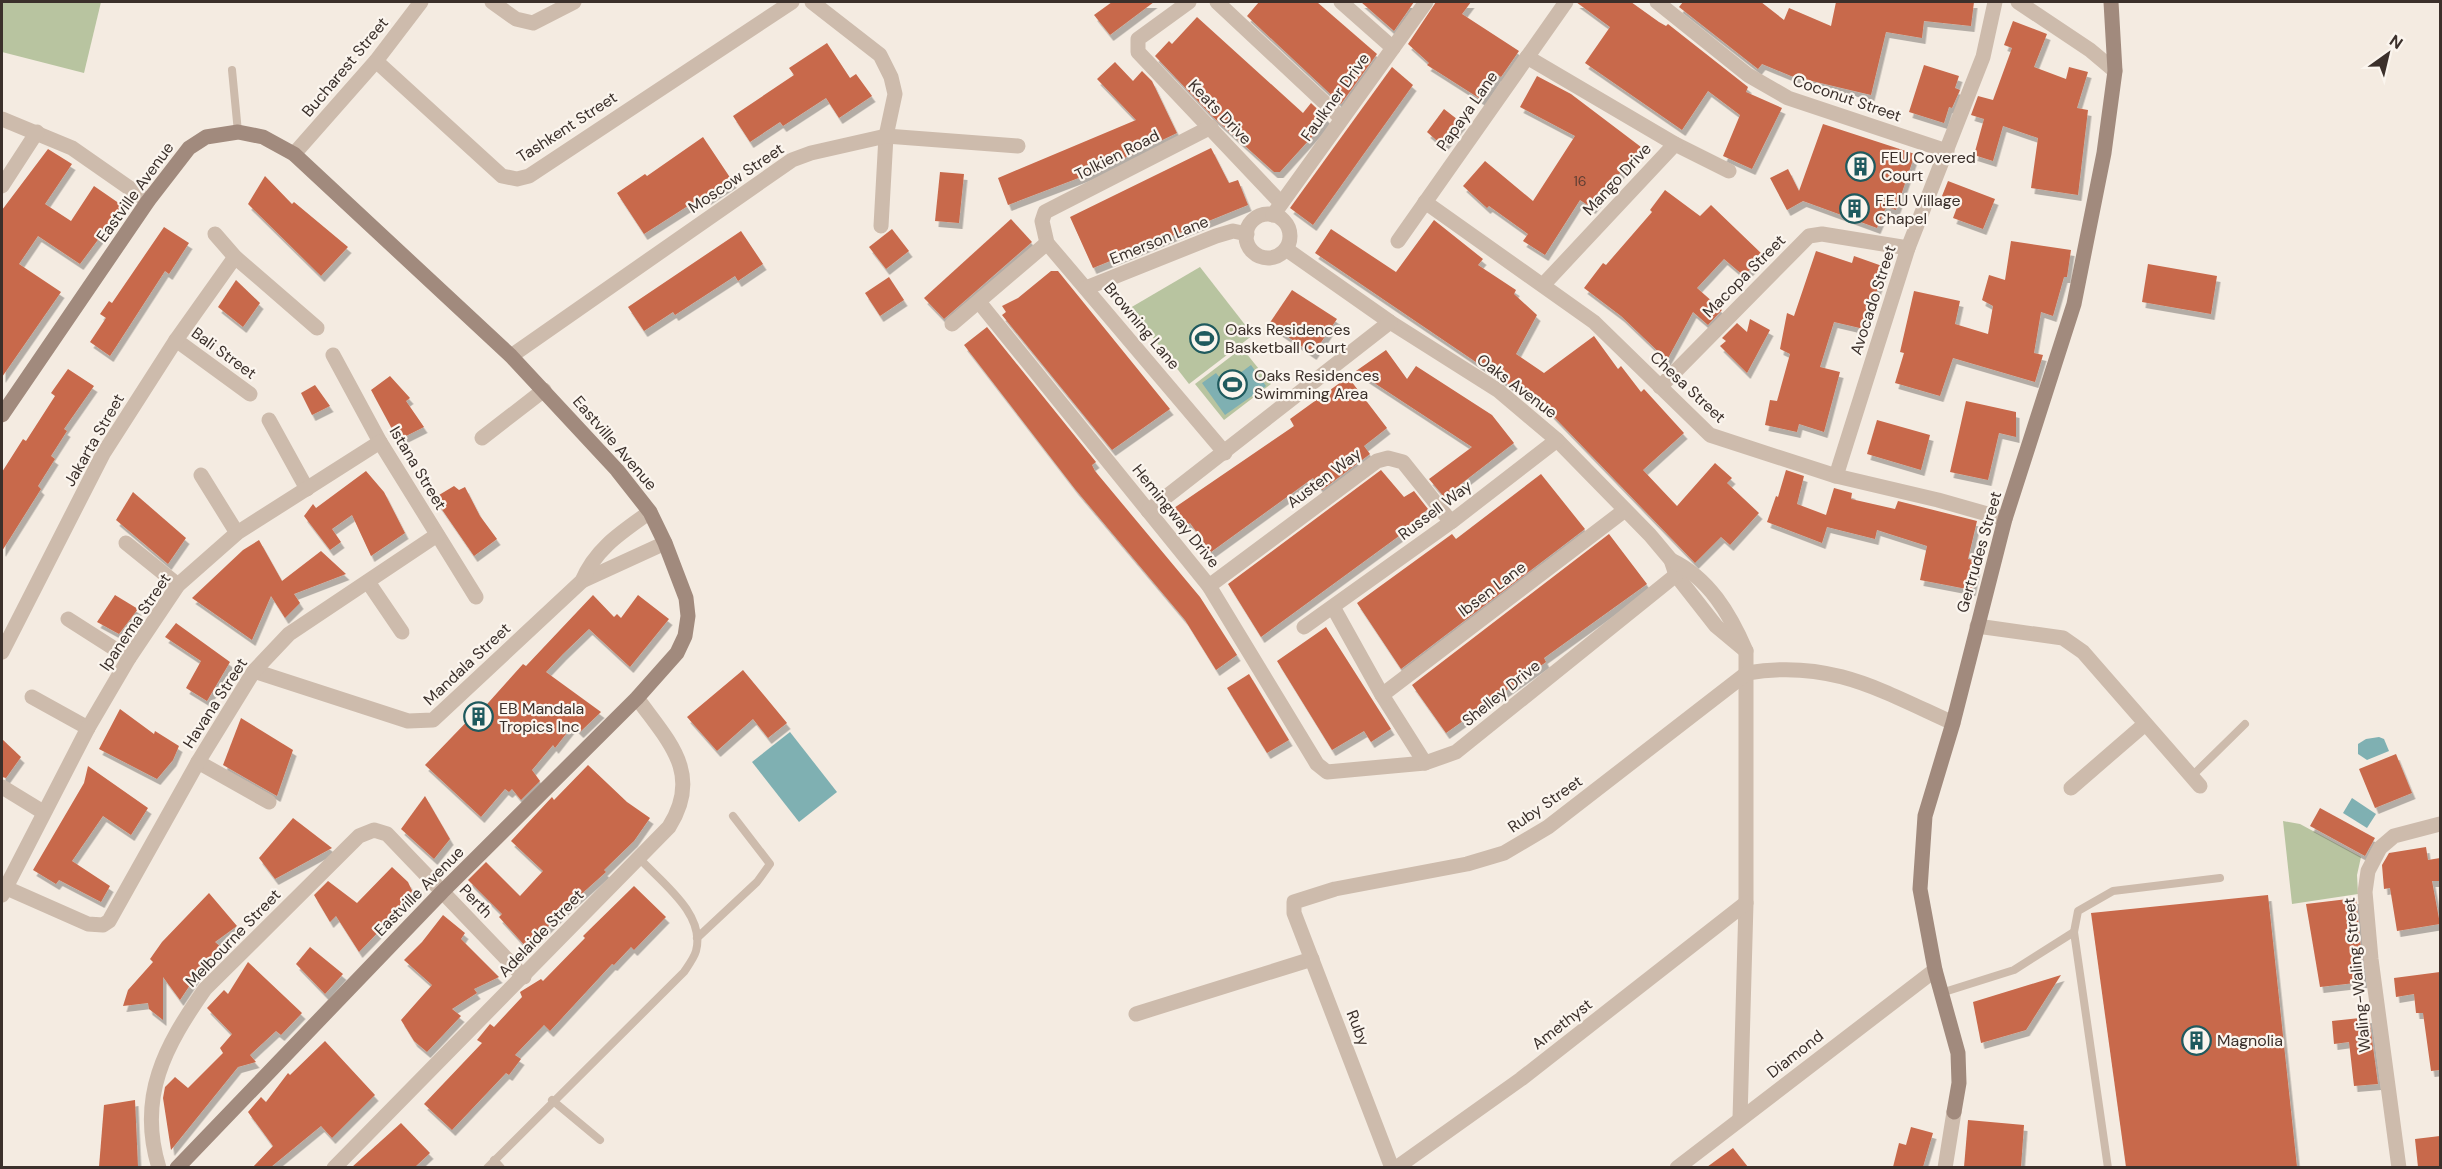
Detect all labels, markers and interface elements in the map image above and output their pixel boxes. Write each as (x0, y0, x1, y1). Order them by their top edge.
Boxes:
street label: Bucharest Street (297, 13, 393, 121)
north arrow (2358, 24, 2418, 84)
text: N (2385, 30, 2407, 54)
street label: Faulkner Drive (1296, 49, 1374, 145)
street label: Papaya Lane (1432, 67, 1502, 155)
street label: Coconut Street (1790, 70, 1904, 126)
street label: Keats Drive (1184, 75, 1256, 149)
street label: Tashkent Street (513, 87, 621, 167)
street label: Tolkien Road (1071, 125, 1163, 185)
street label: Eastville Avenue (92, 138, 178, 246)
street label: Moscow Street (684, 138, 788, 218)
street label: Mango Drive (1578, 138, 1656, 220)
place label: FEU Covered Court (1881, 147, 1976, 186)
building icon: FEU Covered Court (1844, 150, 1876, 182)
house number: 16 (1573, 172, 1587, 190)
place label: F.E.U Village Chapel (1875, 190, 1960, 229)
building icon: F.E.U Village Chapel (1838, 193, 1870, 225)
street label: Emerson Lane (1107, 211, 1211, 269)
street label: Macopa Street (1698, 230, 1790, 322)
street label: Avocado Street (1845, 242, 1901, 358)
street label: Browning Lane (1099, 278, 1185, 374)
place label: Oaks Residences Basketball Court (1225, 319, 1351, 358)
street label: Bali Street (187, 322, 261, 384)
sports icon: Oaks Residences Basketball Court (1188, 322, 1220, 354)
street label: Chesa Street (1646, 347, 1730, 427)
street label: Oaks Avenue (1473, 349, 1561, 423)
place label: Oaks Residences Swimming Area (1254, 365, 1380, 404)
sports icon: Oaks Residences Swimming Area (1217, 368, 1249, 400)
street label: Jakarta Street (59, 390, 129, 490)
street label: Eastville Avenue (568, 391, 662, 495)
street label: Istana Street (385, 422, 451, 514)
street label: Austen Way (1283, 443, 1366, 513)
street label: Hemingway Drive (1128, 460, 1224, 572)
street label: Russell Way (1394, 475, 1476, 545)
street label: Gertrudes Street (1952, 489, 2006, 615)
street label: Ibsen Lane (1454, 557, 1530, 621)
street label: Ipanema Street (95, 569, 175, 675)
street label: Mandala Street (419, 618, 515, 710)
street label: Havana Street (178, 654, 252, 752)
street label: Shelley Drive (1458, 655, 1544, 731)
place label: EB Mandala Tropics Inc (499, 698, 584, 737)
building icon: EB Mandala Tropics Inc (462, 701, 494, 733)
street label: Ruby Street (1504, 771, 1586, 837)
street label: Eastville Avenue (370, 842, 468, 940)
street label: Perth (455, 880, 497, 922)
street label: Melbourne Street (181, 884, 285, 992)
street label: Adelaide Street (494, 885, 588, 981)
street label: Waling-Waling Street (2338, 897, 2376, 1053)
street label: Amethyst (1527, 994, 1597, 1054)
street label: Ruby (1342, 1007, 1374, 1049)
building icon: Magnolia (2180, 1024, 2212, 1056)
street label: Diamond (1762, 1025, 1828, 1083)
place label: Magnolia (2217, 1030, 2283, 1051)

